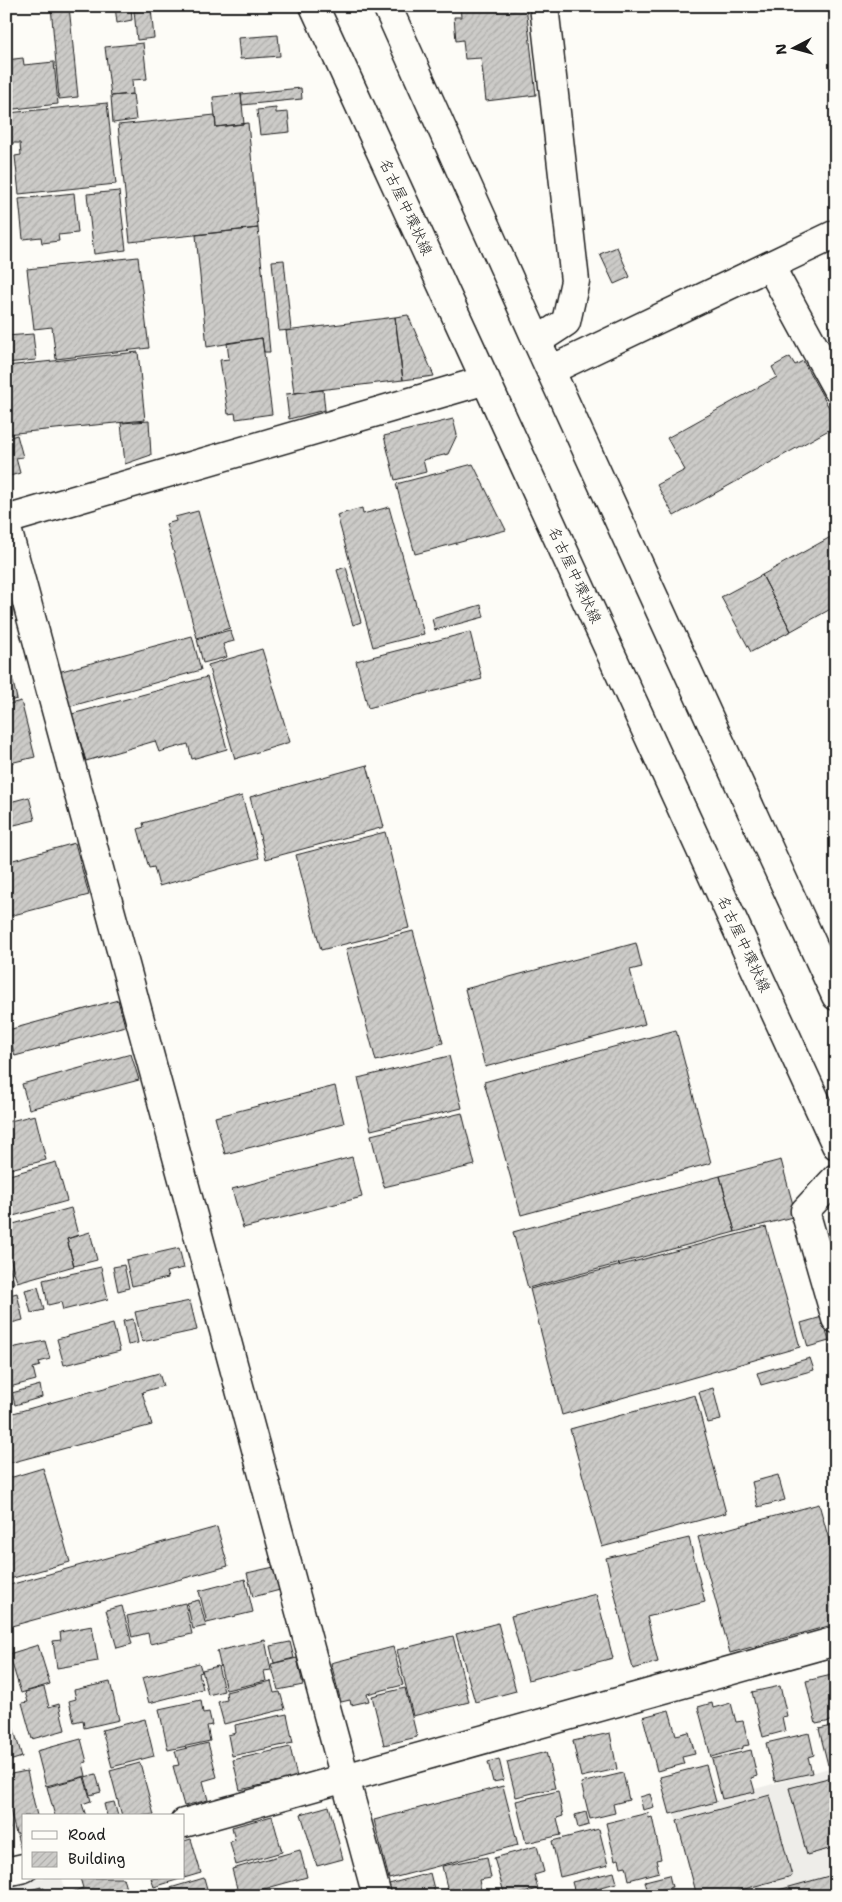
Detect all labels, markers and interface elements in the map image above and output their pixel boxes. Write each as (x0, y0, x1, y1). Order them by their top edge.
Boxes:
north arrow (770, 22, 820, 72)
text: N (772, 43, 791, 56)
street label: 名古屋中環状線 (375, 155, 437, 259)
street label: 名古屋中環状線 (544, 523, 606, 627)
street label: 名古屋中環状線 (713, 892, 775, 996)
legend (22, 1814, 185, 1880)
text: Road (68, 1825, 106, 1845)
text: Building (68, 1849, 125, 1869)

